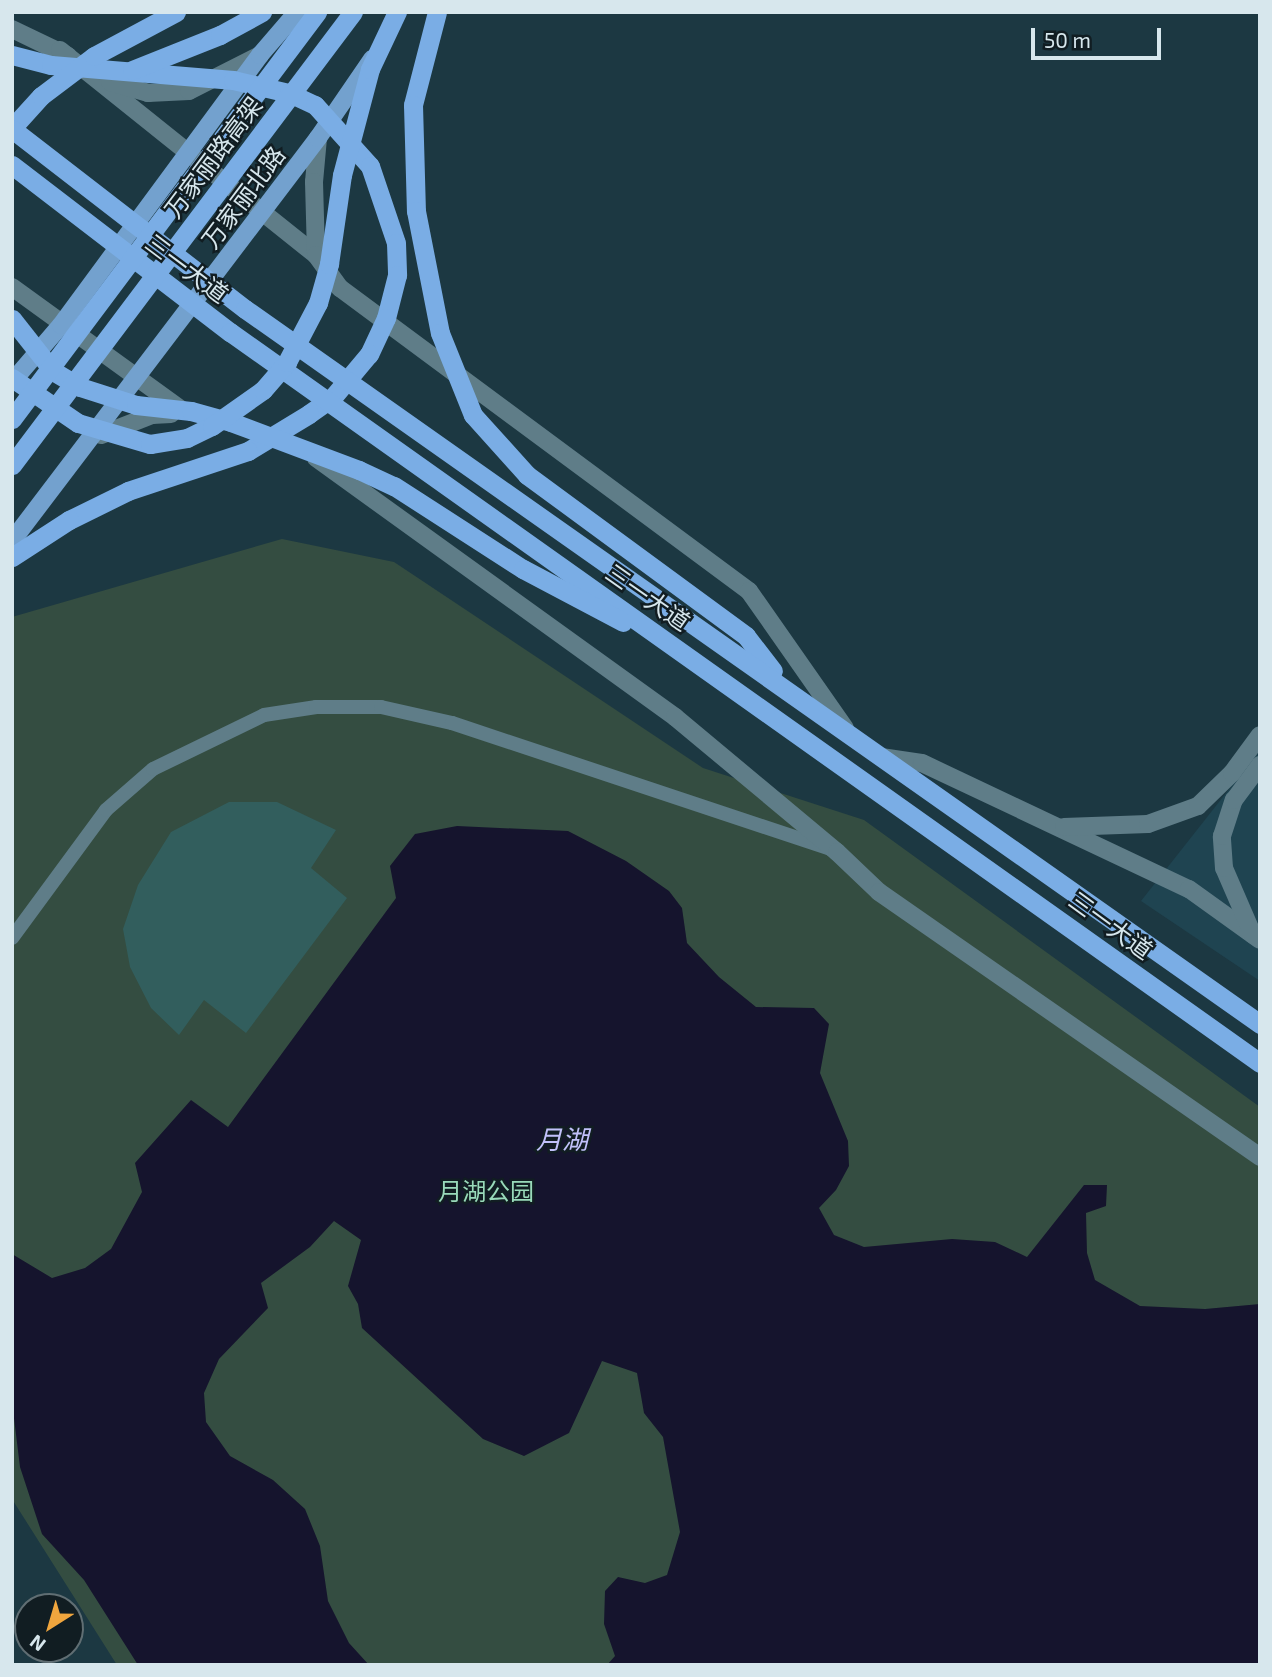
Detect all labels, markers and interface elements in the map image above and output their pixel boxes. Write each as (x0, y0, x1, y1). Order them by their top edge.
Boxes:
scale bar (1034, 14, 1164, 58)
text: 50 m (1044, 27, 1091, 52)
street label: 万家丽路高架 (158, 91, 268, 223)
street label: 万家丽北路 (195, 140, 291, 254)
street label: 三一大道 (140, 228, 234, 308)
street label: 三一大道 (600, 558, 696, 636)
street label: 三一大道 (1064, 885, 1158, 965)
water label: 月湖 (536, 1123, 588, 1155)
park label: 月湖公园 (438, 1177, 534, 1205)
north arrow (14, 1593, 84, 1663)
text: N (25, 1630, 50, 1657)

